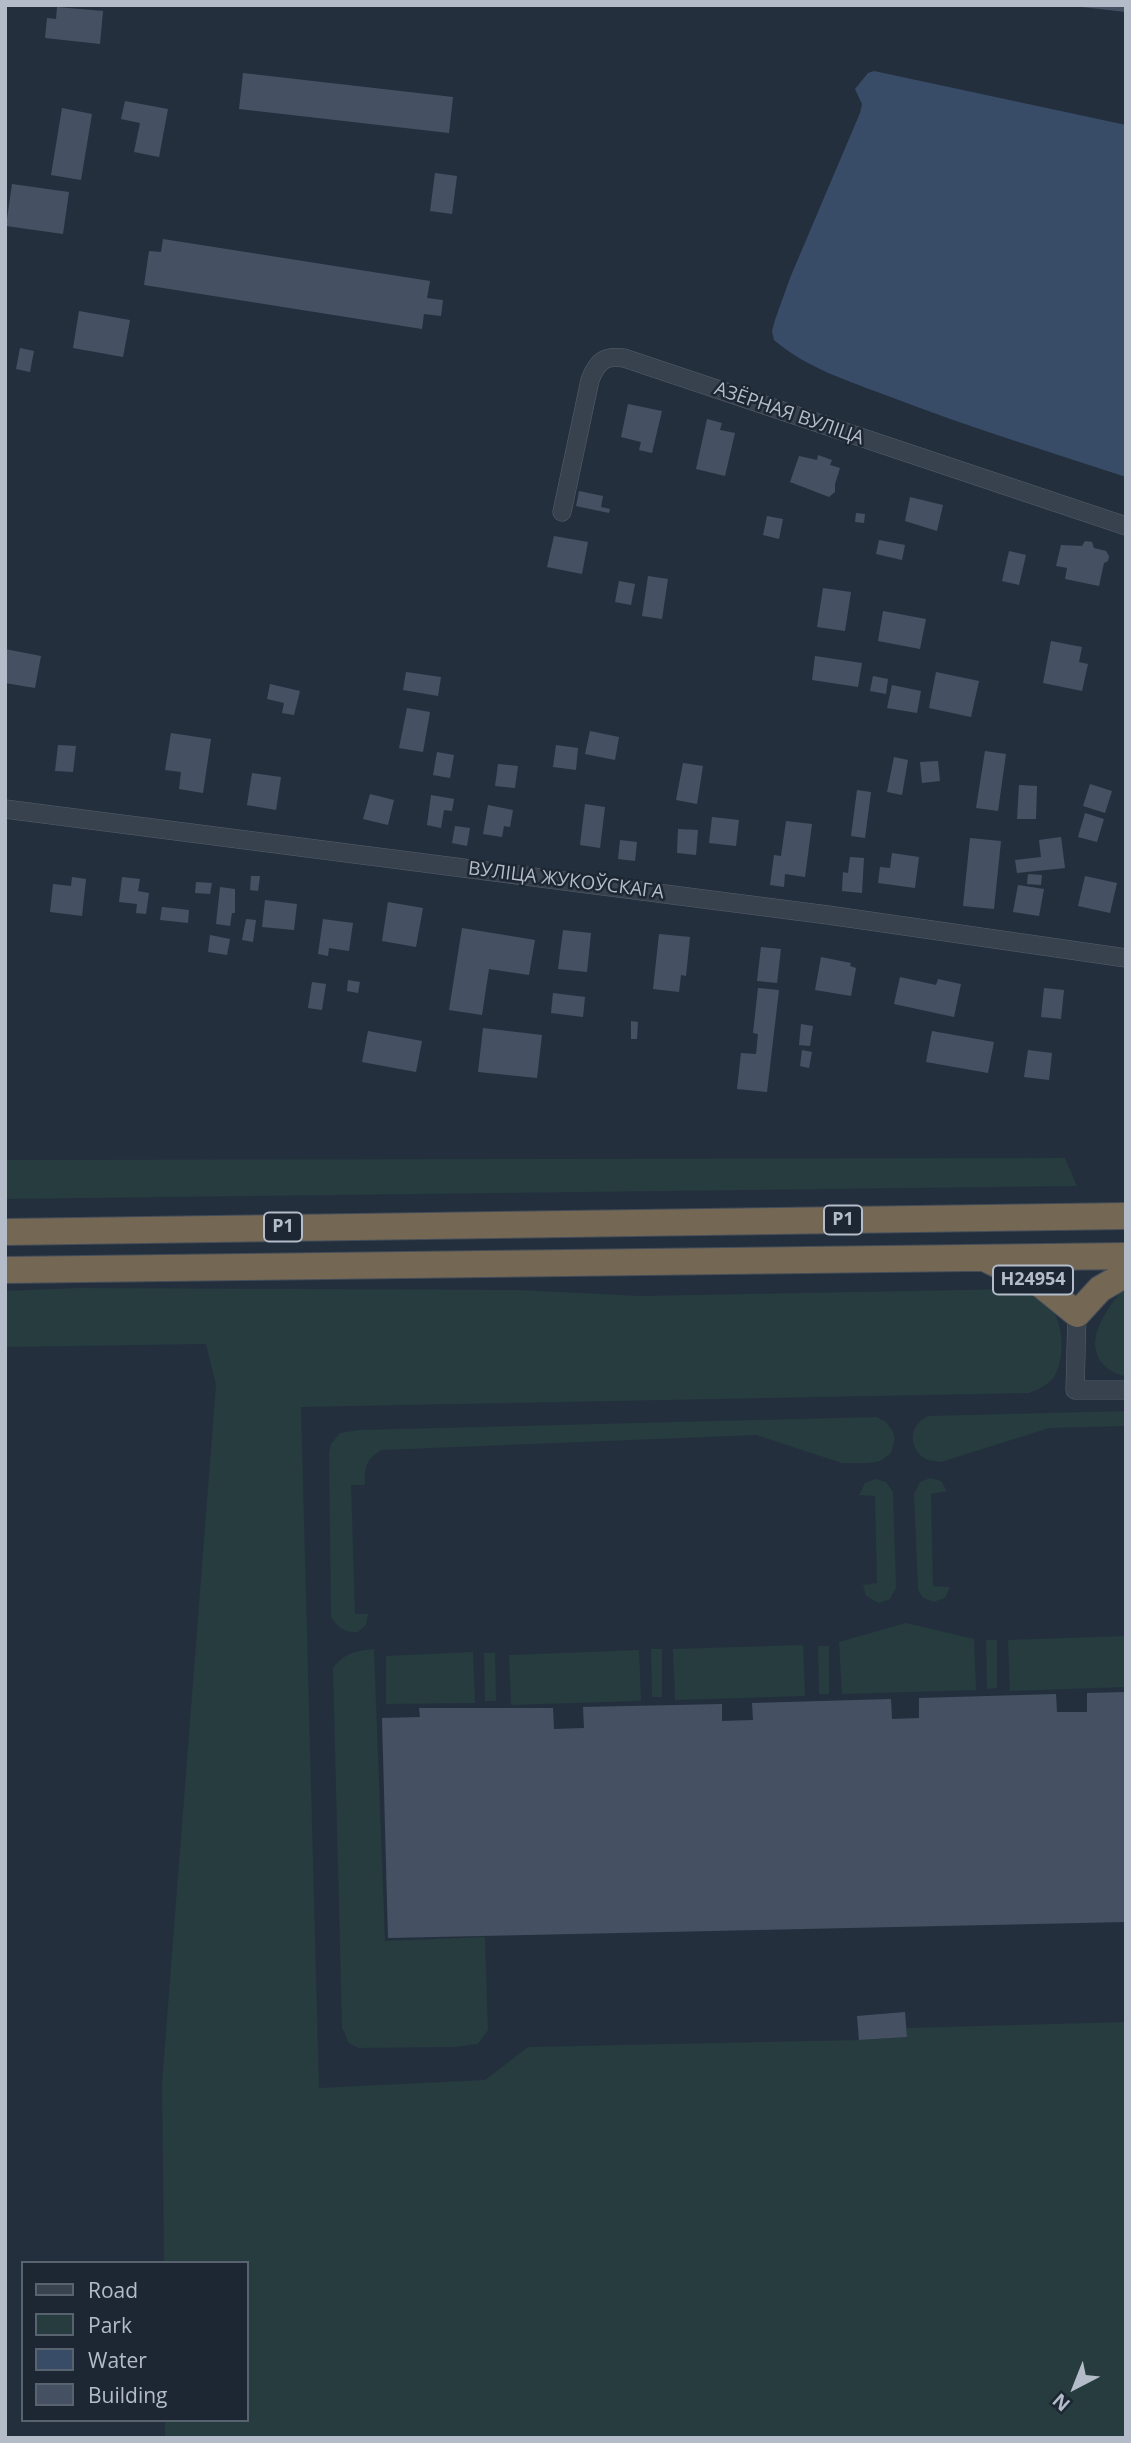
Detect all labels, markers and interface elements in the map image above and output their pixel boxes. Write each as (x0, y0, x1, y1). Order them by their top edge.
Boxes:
street label: АЗЁРНАЯ ВУЛІЦА (711, 378, 867, 450)
street label: ВУЛІЦА ЖУКОЎСКАГА (467, 858, 665, 904)
road number: Р1 (824, 1205, 862, 1234)
road number: Р1 (264, 1212, 302, 1242)
road number: Н24954 (993, 1266, 1073, 1294)
legend (21, 2261, 248, 2422)
text: Road (88, 2276, 138, 2304)
text: Park (88, 2311, 132, 2339)
text: Water (88, 2346, 147, 2374)
north arrow (1040, 2352, 1110, 2422)
text: Building (88, 2381, 167, 2409)
text: N (1047, 2388, 1075, 2417)

